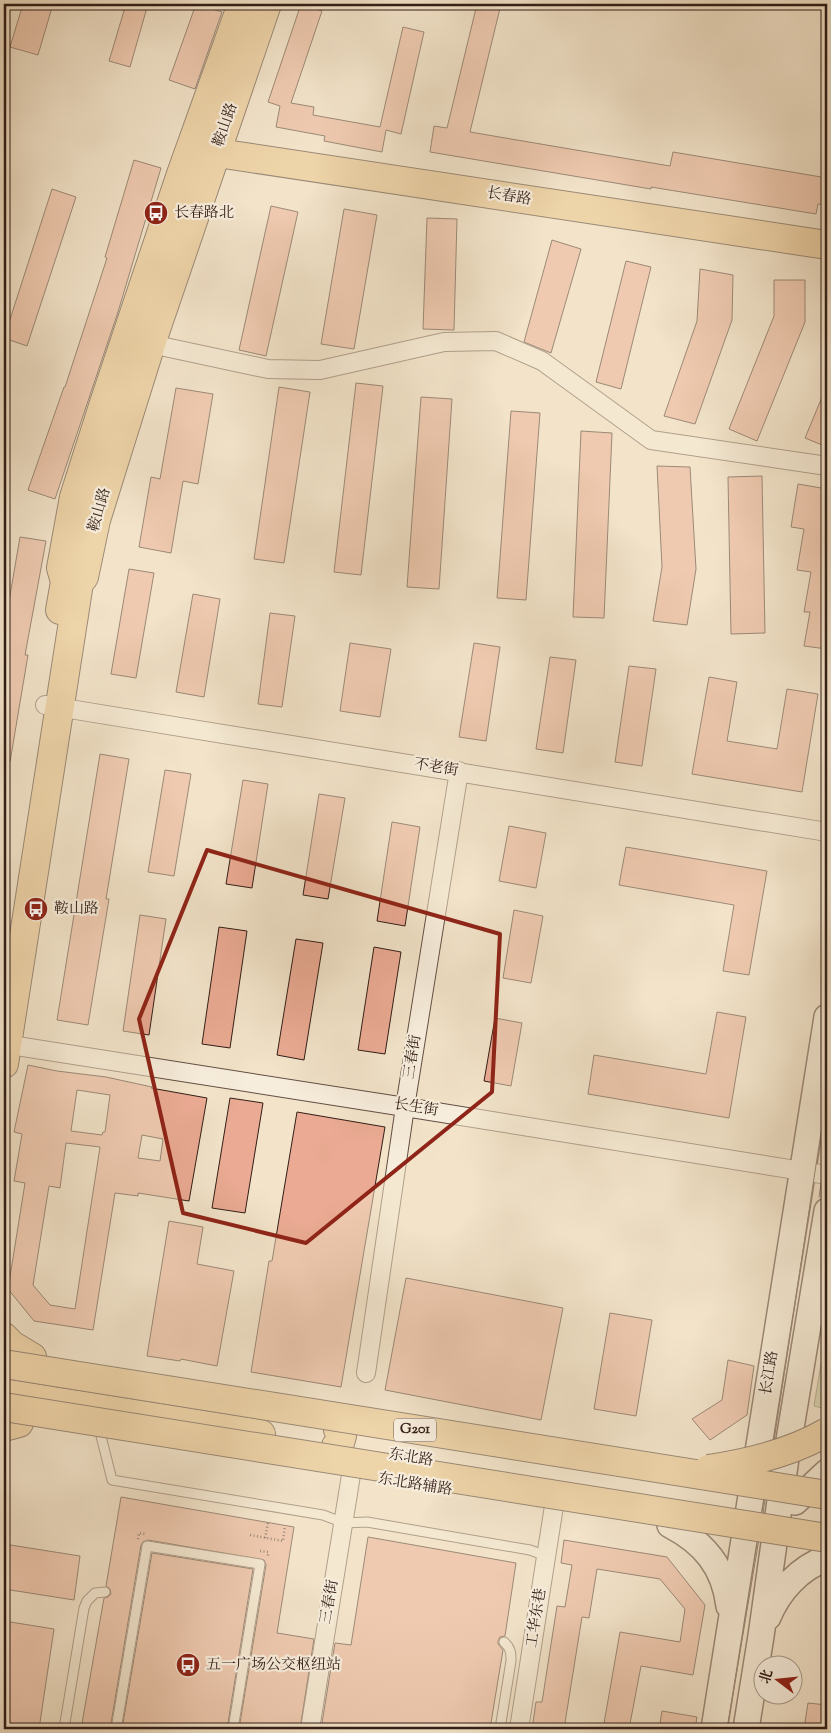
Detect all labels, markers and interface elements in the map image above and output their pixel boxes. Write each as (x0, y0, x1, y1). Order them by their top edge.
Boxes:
street label: 鞍山路 (209, 100, 243, 150)
street label: 长春路 (485, 183, 533, 211)
bus stop icon: 长春路北 (143, 200, 169, 226)
place label: 长春路北 (174, 203, 234, 224)
street label: 鞍山路 (84, 485, 116, 535)
street label: 不老街 (412, 754, 460, 782)
bus stop icon: 鞍山路 (23, 896, 49, 922)
place label: 鞍山路 (54, 899, 99, 920)
street label: 三春街 (399, 1033, 427, 1081)
street label: 长生街 (392, 1094, 440, 1122)
street label: 长江路 (756, 1349, 784, 1397)
road number: G201 (394, 1418, 436, 1442)
street label: 东北路 (387, 1444, 435, 1472)
street label: 东北路辅路 (376, 1469, 454, 1501)
street label: 三春街 (316, 1578, 344, 1626)
street label: 工华东巷 (522, 1587, 552, 1649)
bus stop icon: 五一广场公交枢纽站 (175, 1652, 201, 1678)
place label: 五一广场公交枢纽站 (206, 1655, 341, 1676)
north arrow (754, 1656, 804, 1706)
text: 北 (756, 1667, 779, 1686)

